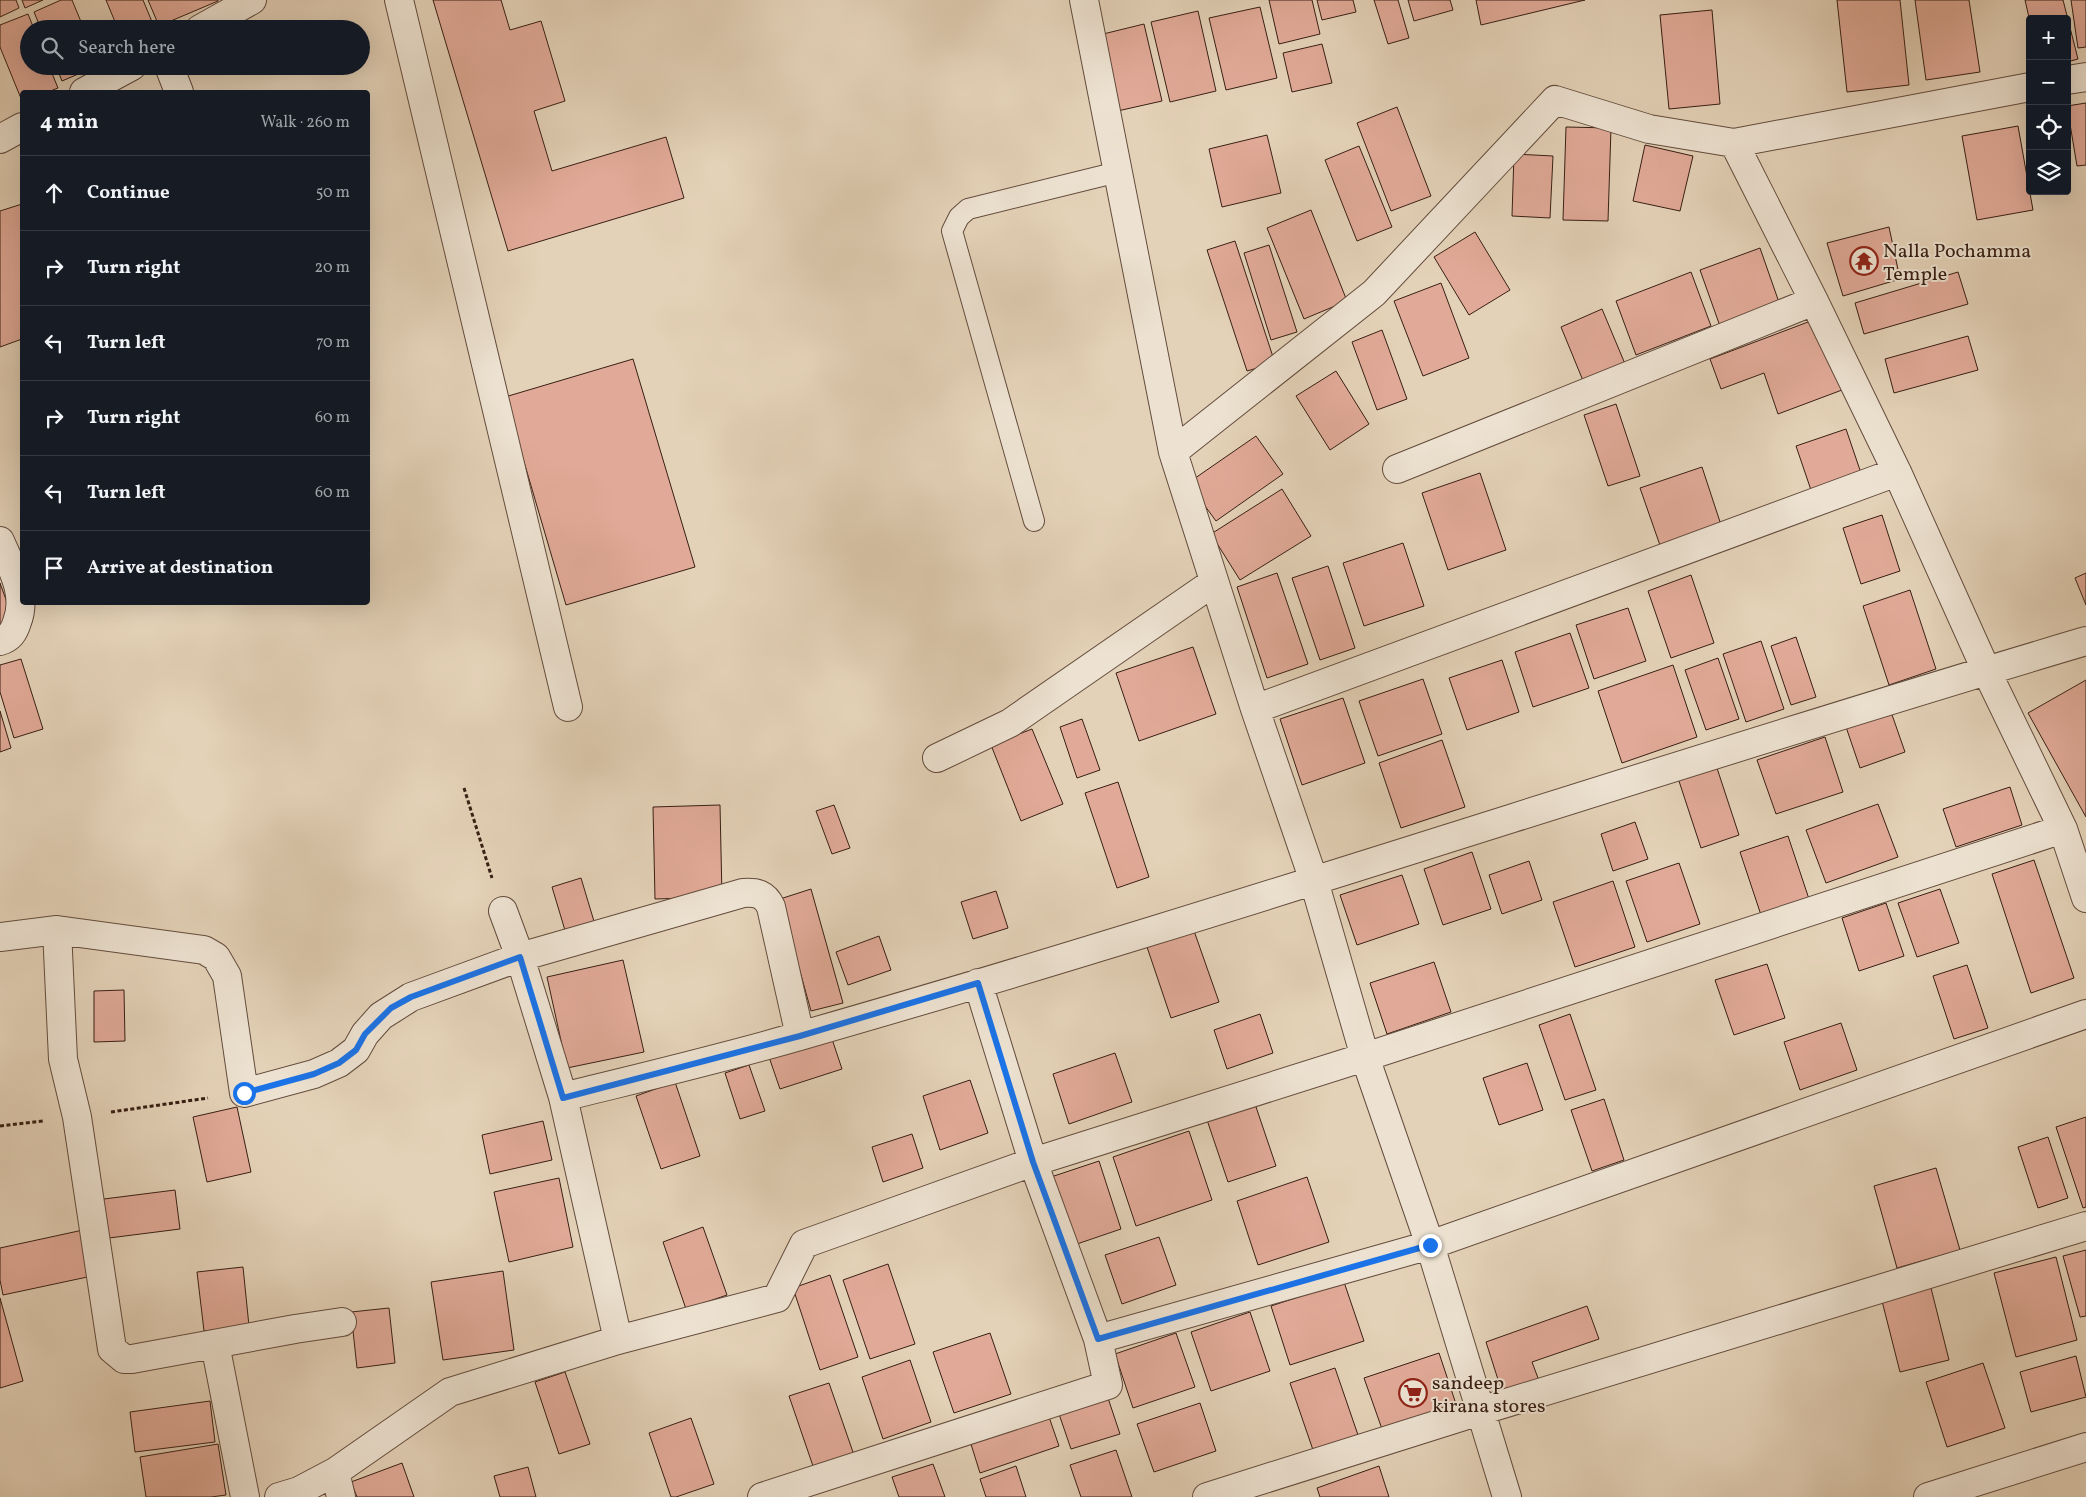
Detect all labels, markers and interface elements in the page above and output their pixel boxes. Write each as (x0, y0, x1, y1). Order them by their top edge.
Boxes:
map controls (2026, 15, 2071, 195)
button: + (2026, 15, 2071, 60)
search box (20, 20, 370, 75)
icon: search (38, 34, 66, 62)
text: Search here (78, 35, 175, 61)
button: − (2026, 60, 2071, 105)
button: locate (2026, 105, 2071, 150)
text: 4 min (40, 108, 99, 137)
text: Walk · 260 m (260, 112, 350, 134)
button: layers (2026, 150, 2071, 195)
icon: ahead (40, 179, 68, 207)
text: Continue (87, 180, 170, 206)
text: 50 m (316, 182, 350, 204)
place label: Nalla Pochamma Temple (1883, 238, 2031, 289)
temple icon: Nalla Pochamma Temple (1849, 246, 1879, 276)
icon: right (40, 254, 68, 282)
text: Turn right (87, 255, 180, 281)
text: 20 m (315, 257, 350, 279)
icon: left (40, 329, 68, 357)
text: Turn left (87, 330, 166, 356)
text: 70 m (316, 332, 350, 354)
icon: right (40, 404, 68, 432)
text: Turn right (87, 405, 180, 431)
text: 60 m (315, 407, 350, 429)
icon: left (40, 479, 68, 507)
text: Turn left (87, 480, 166, 506)
text: 60 m (315, 482, 350, 504)
icon: arrive (40, 554, 68, 582)
text: Arrive at destination (87, 555, 273, 581)
route start (233, 1082, 256, 1105)
route end (1419, 1234, 1442, 1257)
place label: sandeep kirana stores (1432, 1370, 1546, 1421)
supermarket icon: sandeep kirana stores (1398, 1378, 1428, 1408)

